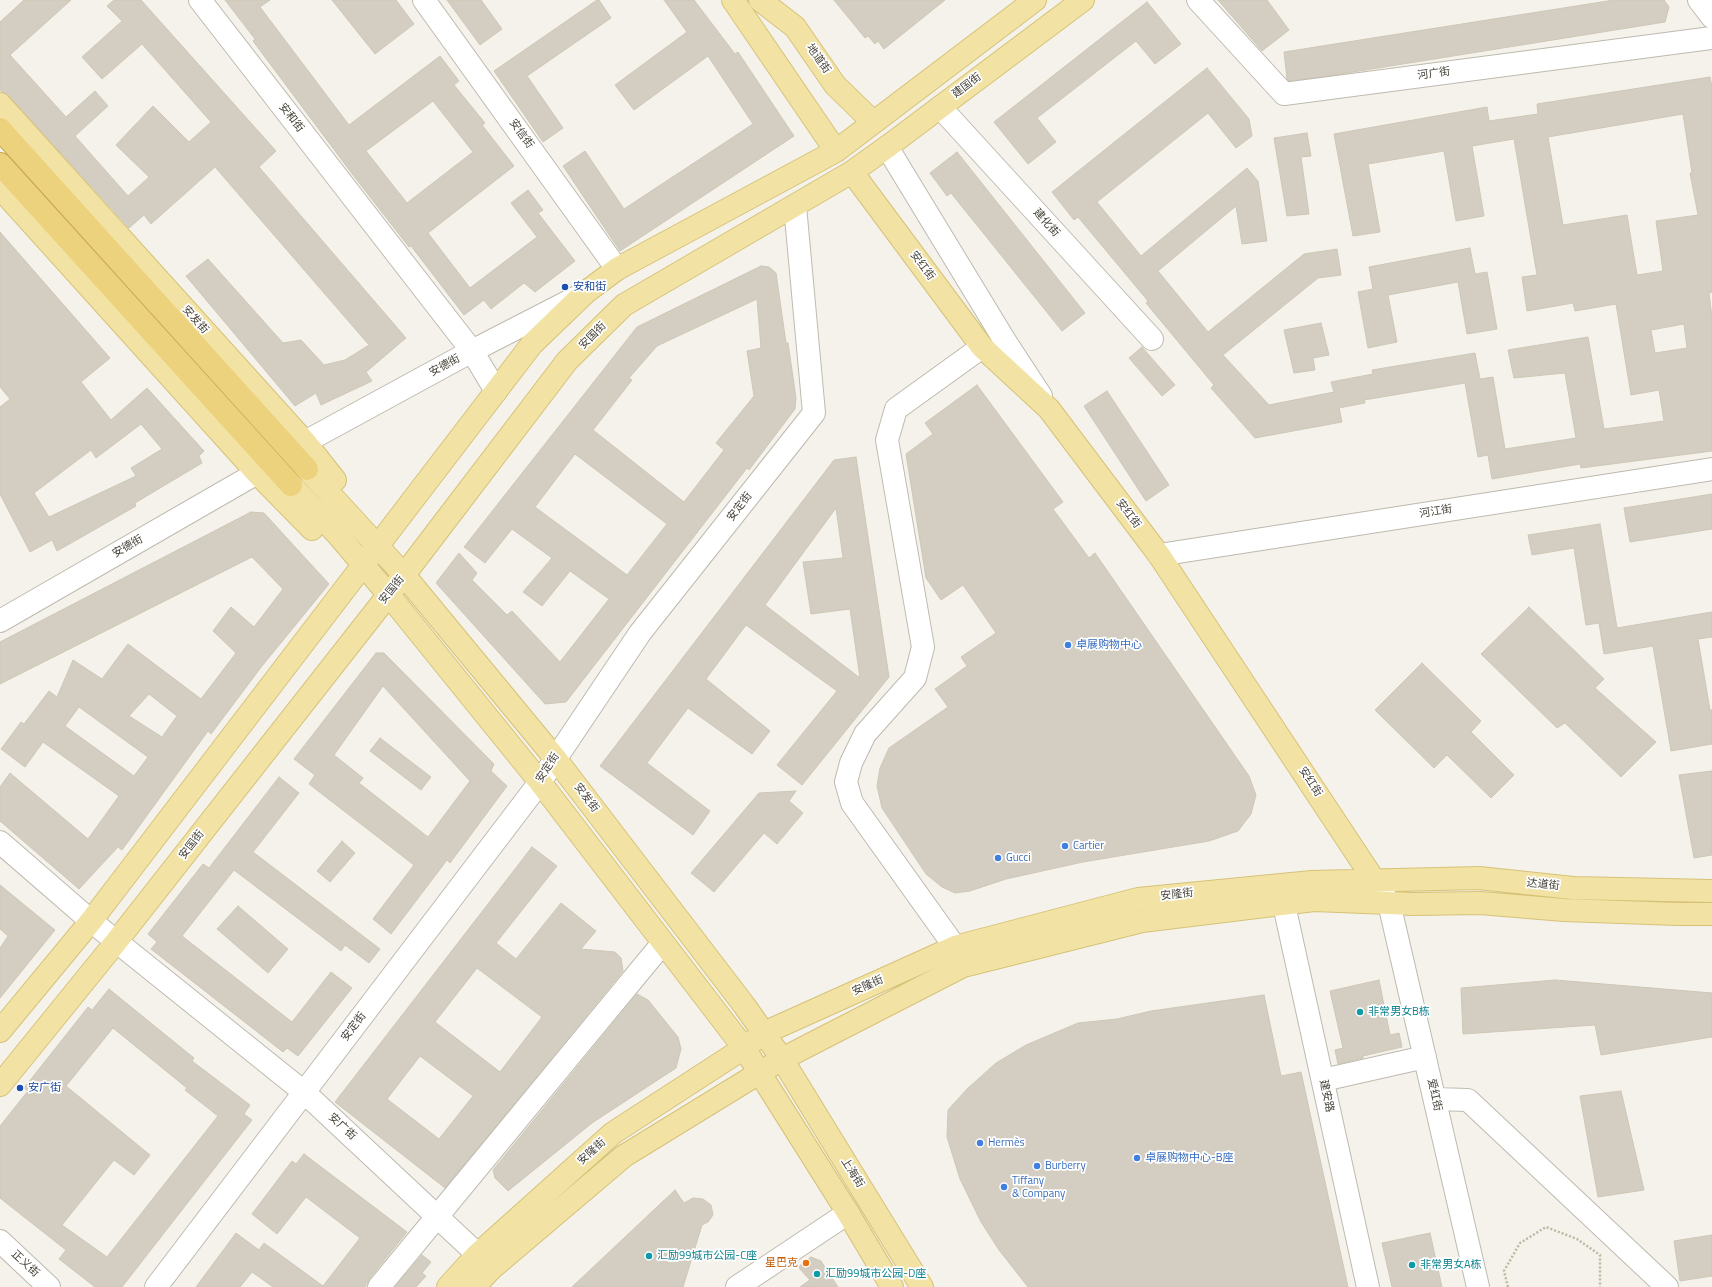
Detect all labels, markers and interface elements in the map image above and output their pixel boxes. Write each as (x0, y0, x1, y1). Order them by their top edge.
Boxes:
street label: 地道街 (803, 42, 833, 76)
street label: 河广街 (1417, 65, 1451, 83)
street label: 建国街 (950, 71, 984, 101)
street label: 安和街 (276, 101, 306, 135)
street label: 安信街 (506, 117, 536, 151)
street label: 建化街 (1030, 206, 1062, 240)
street label: 安红街 (907, 249, 937, 283)
place label: 安和街 (573, 280, 606, 294)
marker: 安和街 (560, 282, 570, 292)
street label: 安发街 (179, 303, 211, 337)
street label: 安国街 (577, 320, 609, 352)
street label: 安德街 (427, 352, 463, 380)
street label: 安定街 (725, 490, 755, 524)
street label: 安红街 (1113, 497, 1143, 531)
street label: 河江街 (1419, 503, 1453, 521)
street label: 安德街 (110, 533, 146, 561)
street label: 安国街 (376, 573, 408, 607)
place label: 卓展购物中心 (1076, 638, 1142, 652)
marker: 卓展购物中心 (1063, 640, 1073, 650)
street label: 安定街 (533, 751, 563, 785)
street label: 安红街 (1295, 765, 1325, 799)
street label: 安发街 (571, 781, 601, 815)
street label: 安国街 (177, 828, 207, 862)
place label: Cartier (1073, 839, 1104, 853)
marker: Cartier (1060, 841, 1070, 851)
place label: Gucci (1006, 851, 1031, 865)
marker: Gucci (993, 853, 1003, 863)
street label: 达道街 (1526, 877, 1560, 893)
street label: 安隆街 (1160, 887, 1194, 903)
street label: 安隆街 (850, 973, 886, 999)
place label: 非常男女B栋 (1368, 1005, 1430, 1019)
marker: 非常男女B栋 (1355, 1007, 1365, 1017)
street label: 安定街 (339, 1010, 369, 1044)
street label: 爱红街 (1424, 1077, 1444, 1113)
street label: 建安路 (1316, 1078, 1336, 1114)
place label: 安广街 (28, 1081, 61, 1095)
marker: 安广街 (15, 1083, 25, 1093)
street label: 安广街 (325, 1111, 359, 1143)
street label: 安隆街 (575, 1136, 609, 1168)
place label: Hermès (988, 1136, 1025, 1150)
marker: Hermès (975, 1138, 985, 1148)
place label: 卓展购物中心-B座 (1145, 1151, 1234, 1165)
marker: 卓展购物中心-B座 (1132, 1153, 1142, 1163)
street label: 上海街 (838, 1156, 866, 1190)
place label: Burberry (1045, 1159, 1086, 1173)
marker: Burberry (1032, 1161, 1042, 1171)
place label: Tiffany & Company (1012, 1174, 1065, 1200)
marker: Tiffany & Company (999, 1182, 1009, 1192)
street label: 正义街 (8, 1248, 42, 1280)
place label: 汇励99城市公园-C座 (657, 1249, 757, 1263)
marker: 汇励99城市公园-C座 (644, 1251, 654, 1261)
place label: 星巴克 (765, 1256, 798, 1270)
marker: 星巴克 (801, 1258, 811, 1268)
place label: 非常男女A栋 (1420, 1258, 1482, 1272)
marker: 非常男女A栋 (1407, 1260, 1417, 1270)
place label: 汇励99城市公园-D座 (825, 1267, 926, 1281)
marker: 汇励99城市公园-D座 (812, 1269, 822, 1279)

